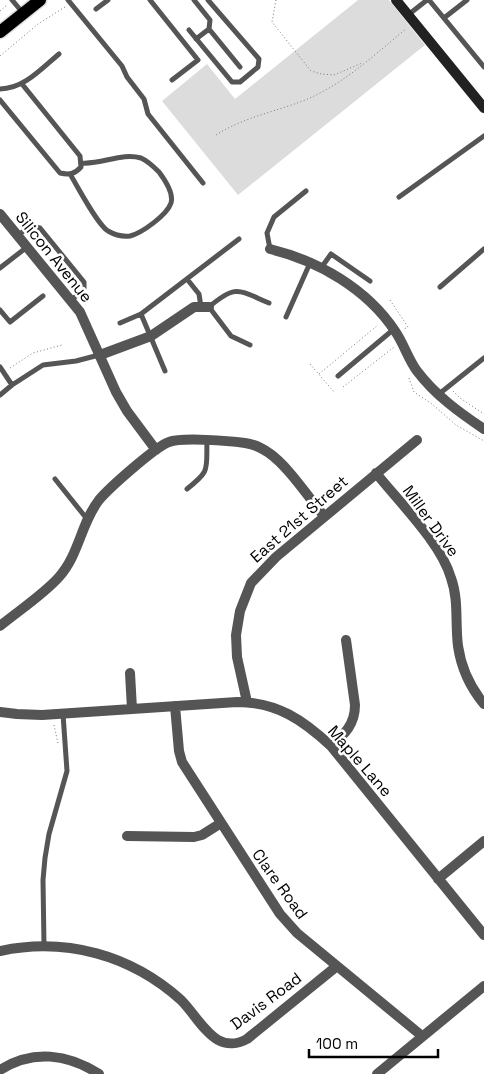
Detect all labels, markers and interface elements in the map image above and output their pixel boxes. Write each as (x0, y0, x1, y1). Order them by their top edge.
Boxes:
street label: Silicon Avenue (11, 207, 97, 307)
street label: East 21st Street (246, 471, 352, 567)
street label: Miller Drive (398, 481, 464, 561)
street label: Maple Lane (323, 721, 397, 801)
street label: Clare Road (247, 845, 313, 923)
street label: Davis Road (226, 967, 306, 1035)
scale bar (309, 1026, 438, 1058)
text: 100 m (316, 1034, 358, 1053)

